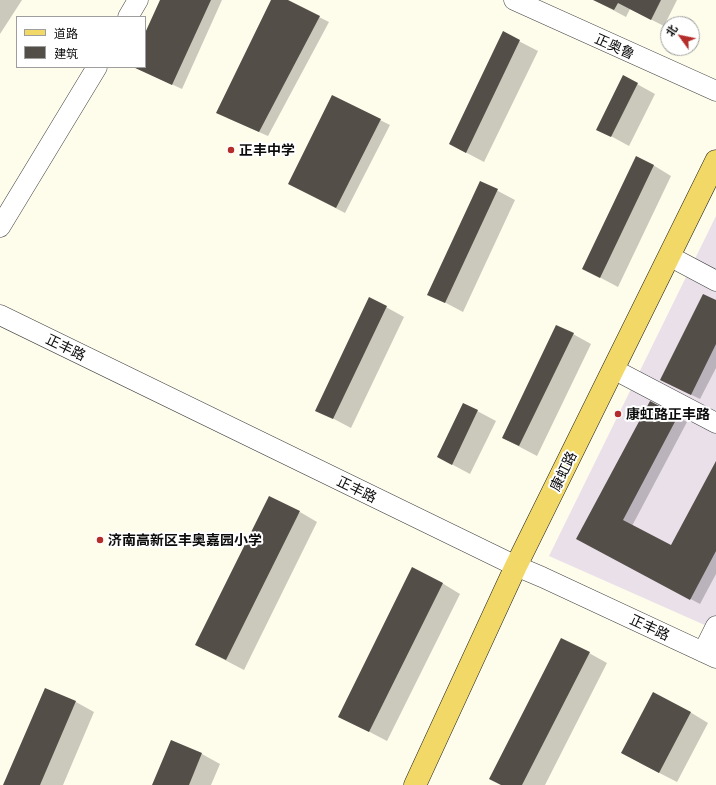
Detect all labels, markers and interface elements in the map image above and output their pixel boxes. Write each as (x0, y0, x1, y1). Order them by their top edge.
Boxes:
legend (16, 16, 146, 68)
north arrow (660, 16, 700, 56)
text: 北 (661, 21, 680, 39)
text: 道路 (54, 24, 78, 41)
street label: 正奥鲁 (592, 30, 638, 62)
text: 建筑 (54, 44, 78, 61)
place label: 正丰中学 (239, 142, 295, 158)
marker: 正丰中学 (226, 145, 236, 155)
street label: 正丰路 (43, 330, 89, 364)
place label: 康虹路正丰路 (626, 406, 710, 422)
marker: 康虹路正丰路 (613, 409, 623, 419)
street label: 康虹路 (546, 448, 580, 494)
street label: 正丰路 (334, 472, 380, 506)
place label: 济南高新区丰奥嘉园小学 (108, 532, 262, 548)
marker: 济南高新区丰奥嘉园小学 (95, 535, 105, 545)
street label: 正丰路 (627, 611, 673, 643)

